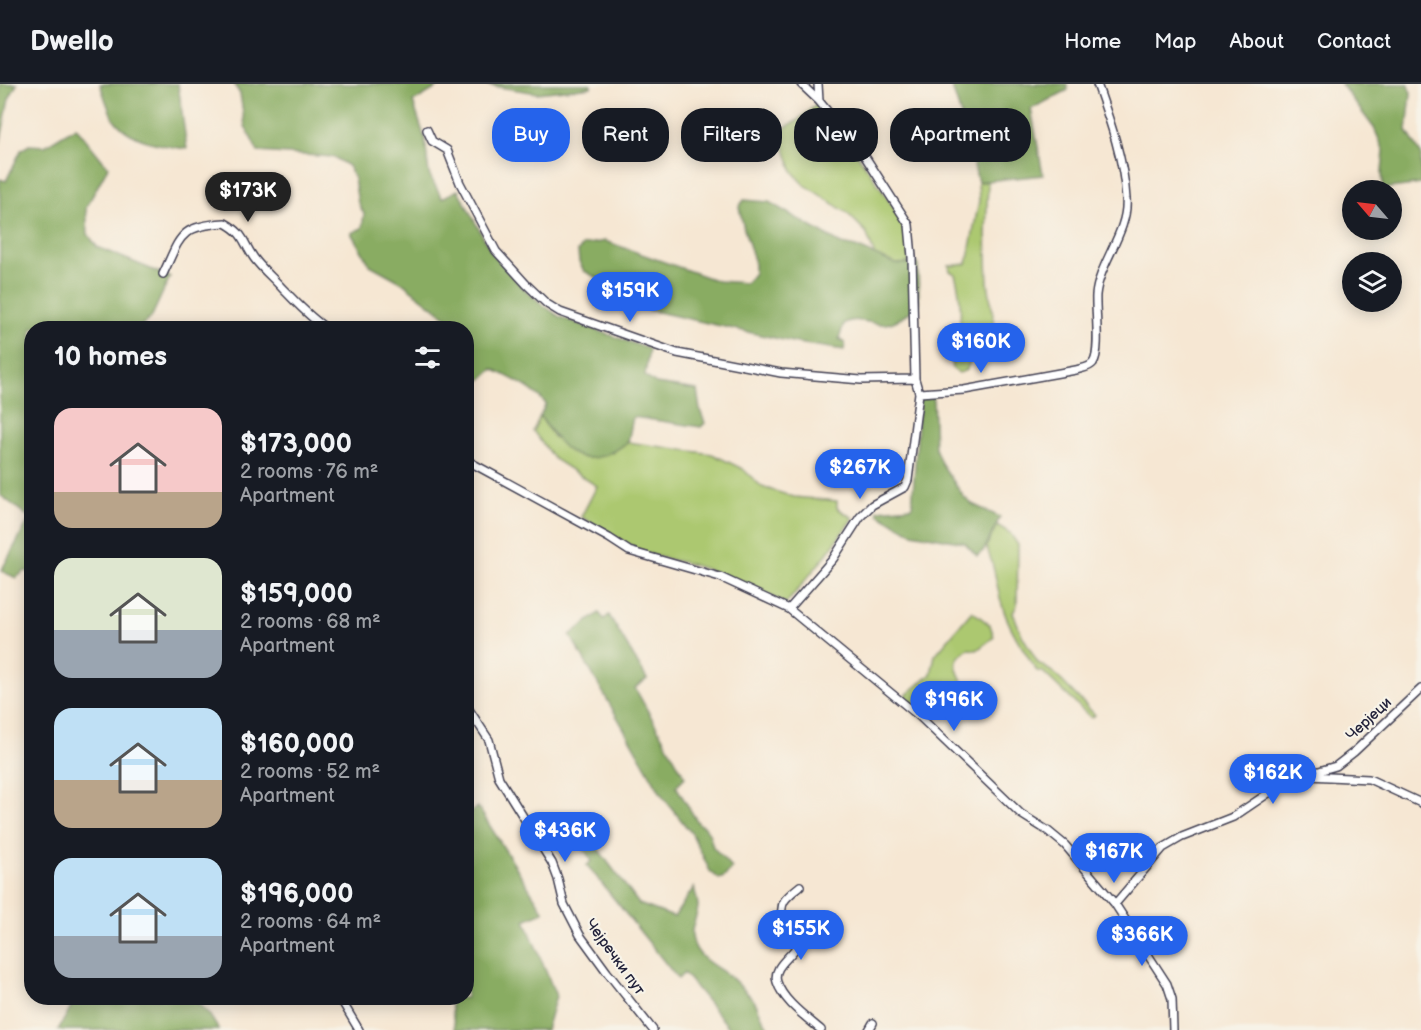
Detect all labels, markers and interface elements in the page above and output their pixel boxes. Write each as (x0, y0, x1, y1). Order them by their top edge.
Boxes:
text: Dwello (30, 25, 114, 58)
text: Home (1064, 29, 1121, 54)
text: Map (1154, 29, 1196, 54)
text: About (1229, 29, 1284, 54)
text: Contact (1317, 29, 1391, 54)
chip: Buy (492, 108, 570, 162)
chip: Rent (582, 108, 669, 162)
chip: Filters (681, 108, 782, 162)
chip: New (794, 108, 878, 162)
chip: Apartment (890, 108, 1031, 162)
pin: $173K (206, 172, 290, 223)
text: $173K (219, 179, 277, 203)
north arrow (1342, 180, 1402, 240)
map controls (1342, 180, 1402, 312)
button: layers (1342, 252, 1402, 312)
pin: $159K (588, 272, 672, 323)
text: $159K (601, 279, 659, 303)
pin: $160K (939, 323, 1023, 374)
text: $160K (951, 330, 1011, 354)
icon: filters (411, 341, 444, 374)
text: 10 homes (54, 342, 167, 373)
text: $173,000 (240, 429, 352, 460)
icon: home (102, 432, 174, 504)
pin: $267K (818, 449, 902, 500)
text: $267K (829, 456, 891, 480)
text: 2 rooms · 76 m² (240, 460, 378, 484)
text: Apartment (240, 484, 335, 508)
text: $159,000 (240, 579, 353, 610)
icon: home (102, 582, 174, 654)
text: 2 rooms · 68 m² (240, 610, 381, 634)
text: Apartment (240, 634, 335, 658)
pin: $196K (912, 681, 996, 732)
text: $196K (924, 688, 984, 712)
street label: Черјеци (1342, 693, 1396, 745)
text: $160,000 (240, 729, 354, 760)
icon: home (102, 732, 174, 804)
pin: $162K (1231, 754, 1315, 805)
text: 2 rooms · 52 m² (240, 760, 380, 784)
text: $162K (1243, 761, 1303, 785)
text: Apartment (240, 784, 335, 808)
pin: $436K (523, 812, 607, 863)
text: $436K (534, 819, 596, 843)
pin: $167K (1072, 833, 1156, 884)
text: $167K (1085, 840, 1143, 864)
text: $196,000 (240, 879, 353, 910)
icon: home (102, 882, 174, 954)
text: 2 rooms · 64 m² (240, 910, 381, 934)
pin: $155K (759, 910, 843, 961)
street label: Чејречки пут (581, 915, 649, 999)
pin: $366K (1100, 916, 1184, 967)
text: $155K (772, 917, 830, 941)
text: $366K (1111, 923, 1173, 947)
text: Apartment (240, 934, 335, 958)

